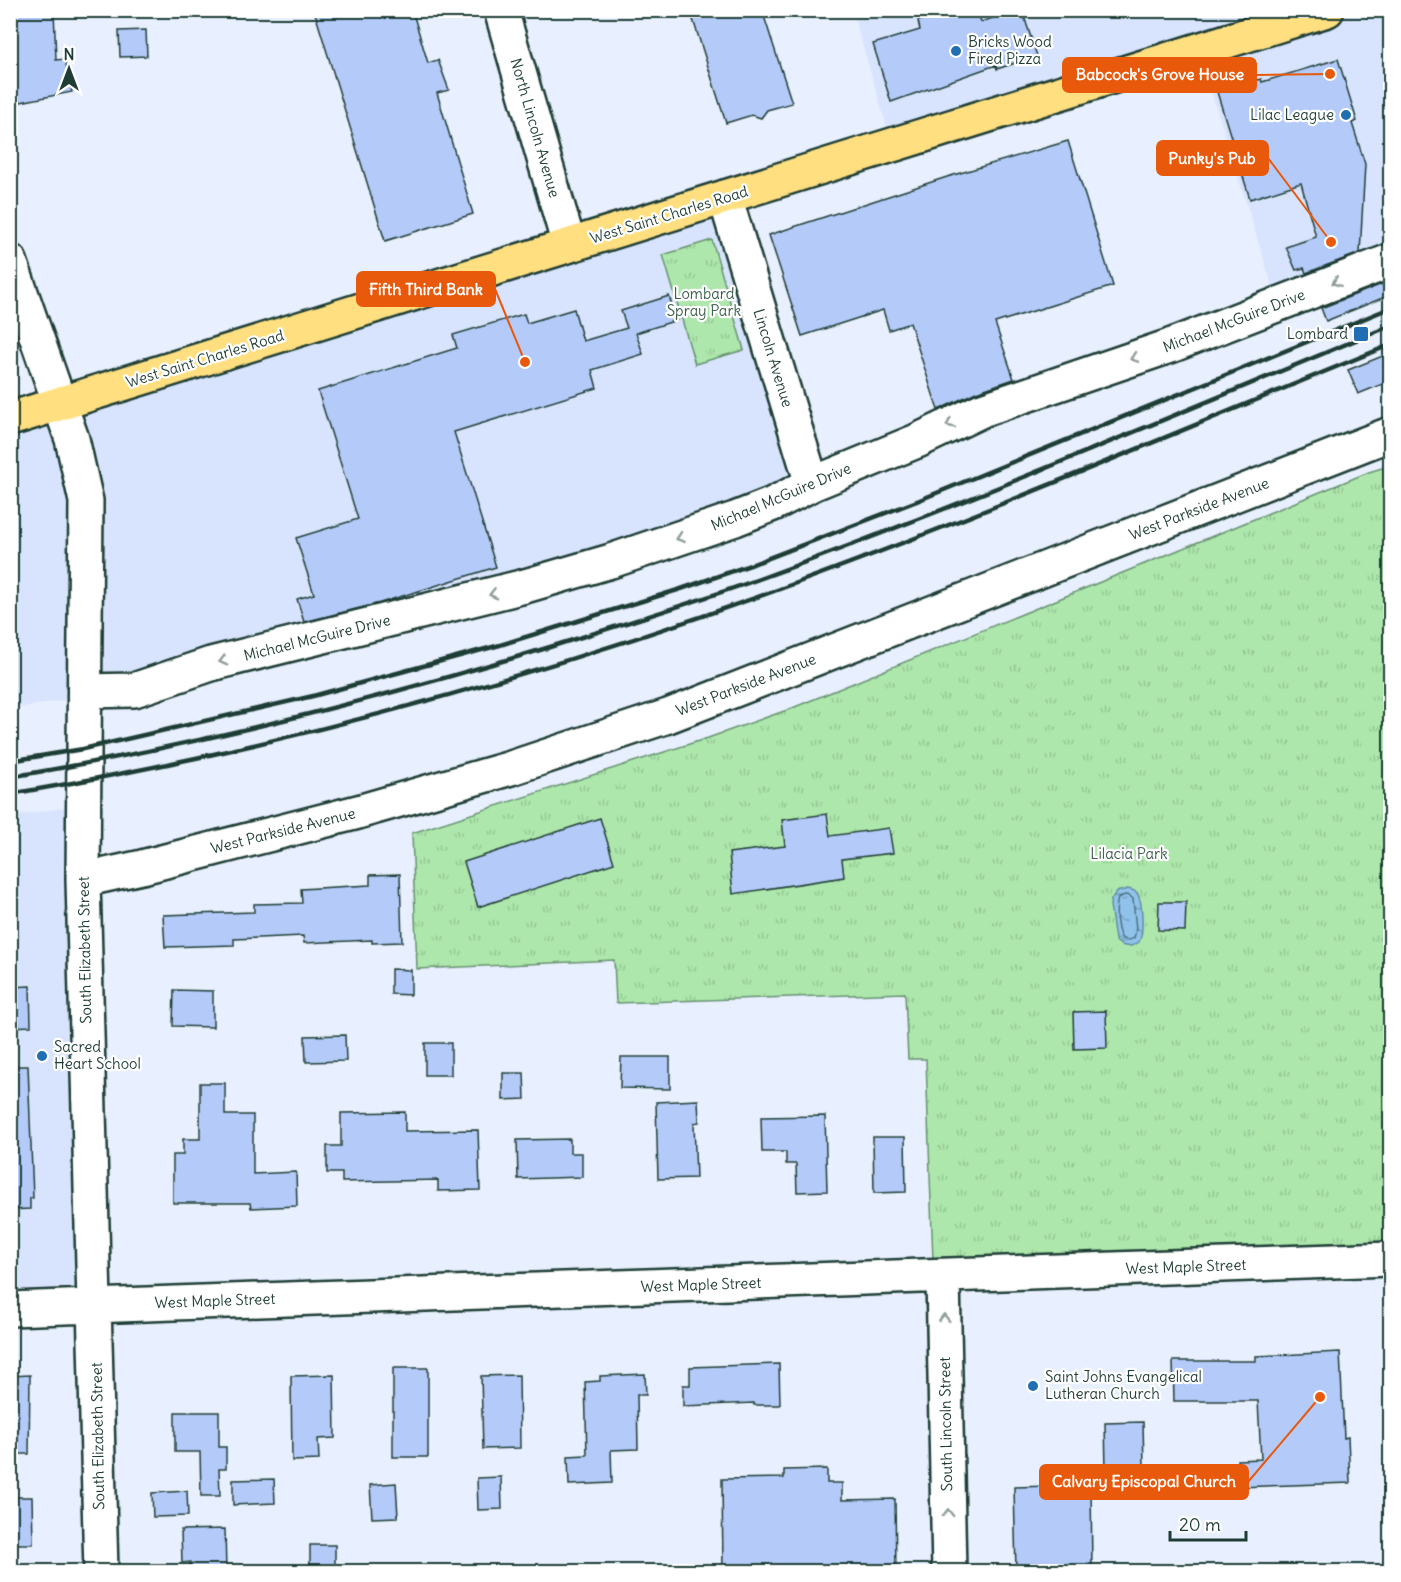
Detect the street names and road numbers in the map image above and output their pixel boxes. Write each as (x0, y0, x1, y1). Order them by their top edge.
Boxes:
street label: North Lincoln Avenue (506, 56, 564, 200)
street label: West Saint Charles Road (588, 181, 750, 248)
street label: Michael McGuire Drive (1160, 285, 1307, 356)
street label: Lincoln Avenue (749, 306, 797, 409)
street label: West Saint Charles Road (124, 325, 286, 392)
street label: Michael McGuire Drive (708, 458, 854, 535)
street label: West Parkside Avenue (1126, 473, 1272, 544)
street label: Michael McGuire Drive (242, 610, 392, 665)
street label: West Parkside Avenue (673, 649, 819, 720)
street label: West Parkside Avenue (209, 803, 357, 858)
street label: South Elizabeth Street (74, 876, 95, 1024)
street label: West Maple Street (1125, 1255, 1247, 1278)
street label: West Maple Street (640, 1273, 762, 1296)
street label: West Maple Street (154, 1289, 276, 1312)
street label: South Lincoln Street (935, 1357, 956, 1491)
street label: South Elizabeth Street (87, 1362, 108, 1510)

